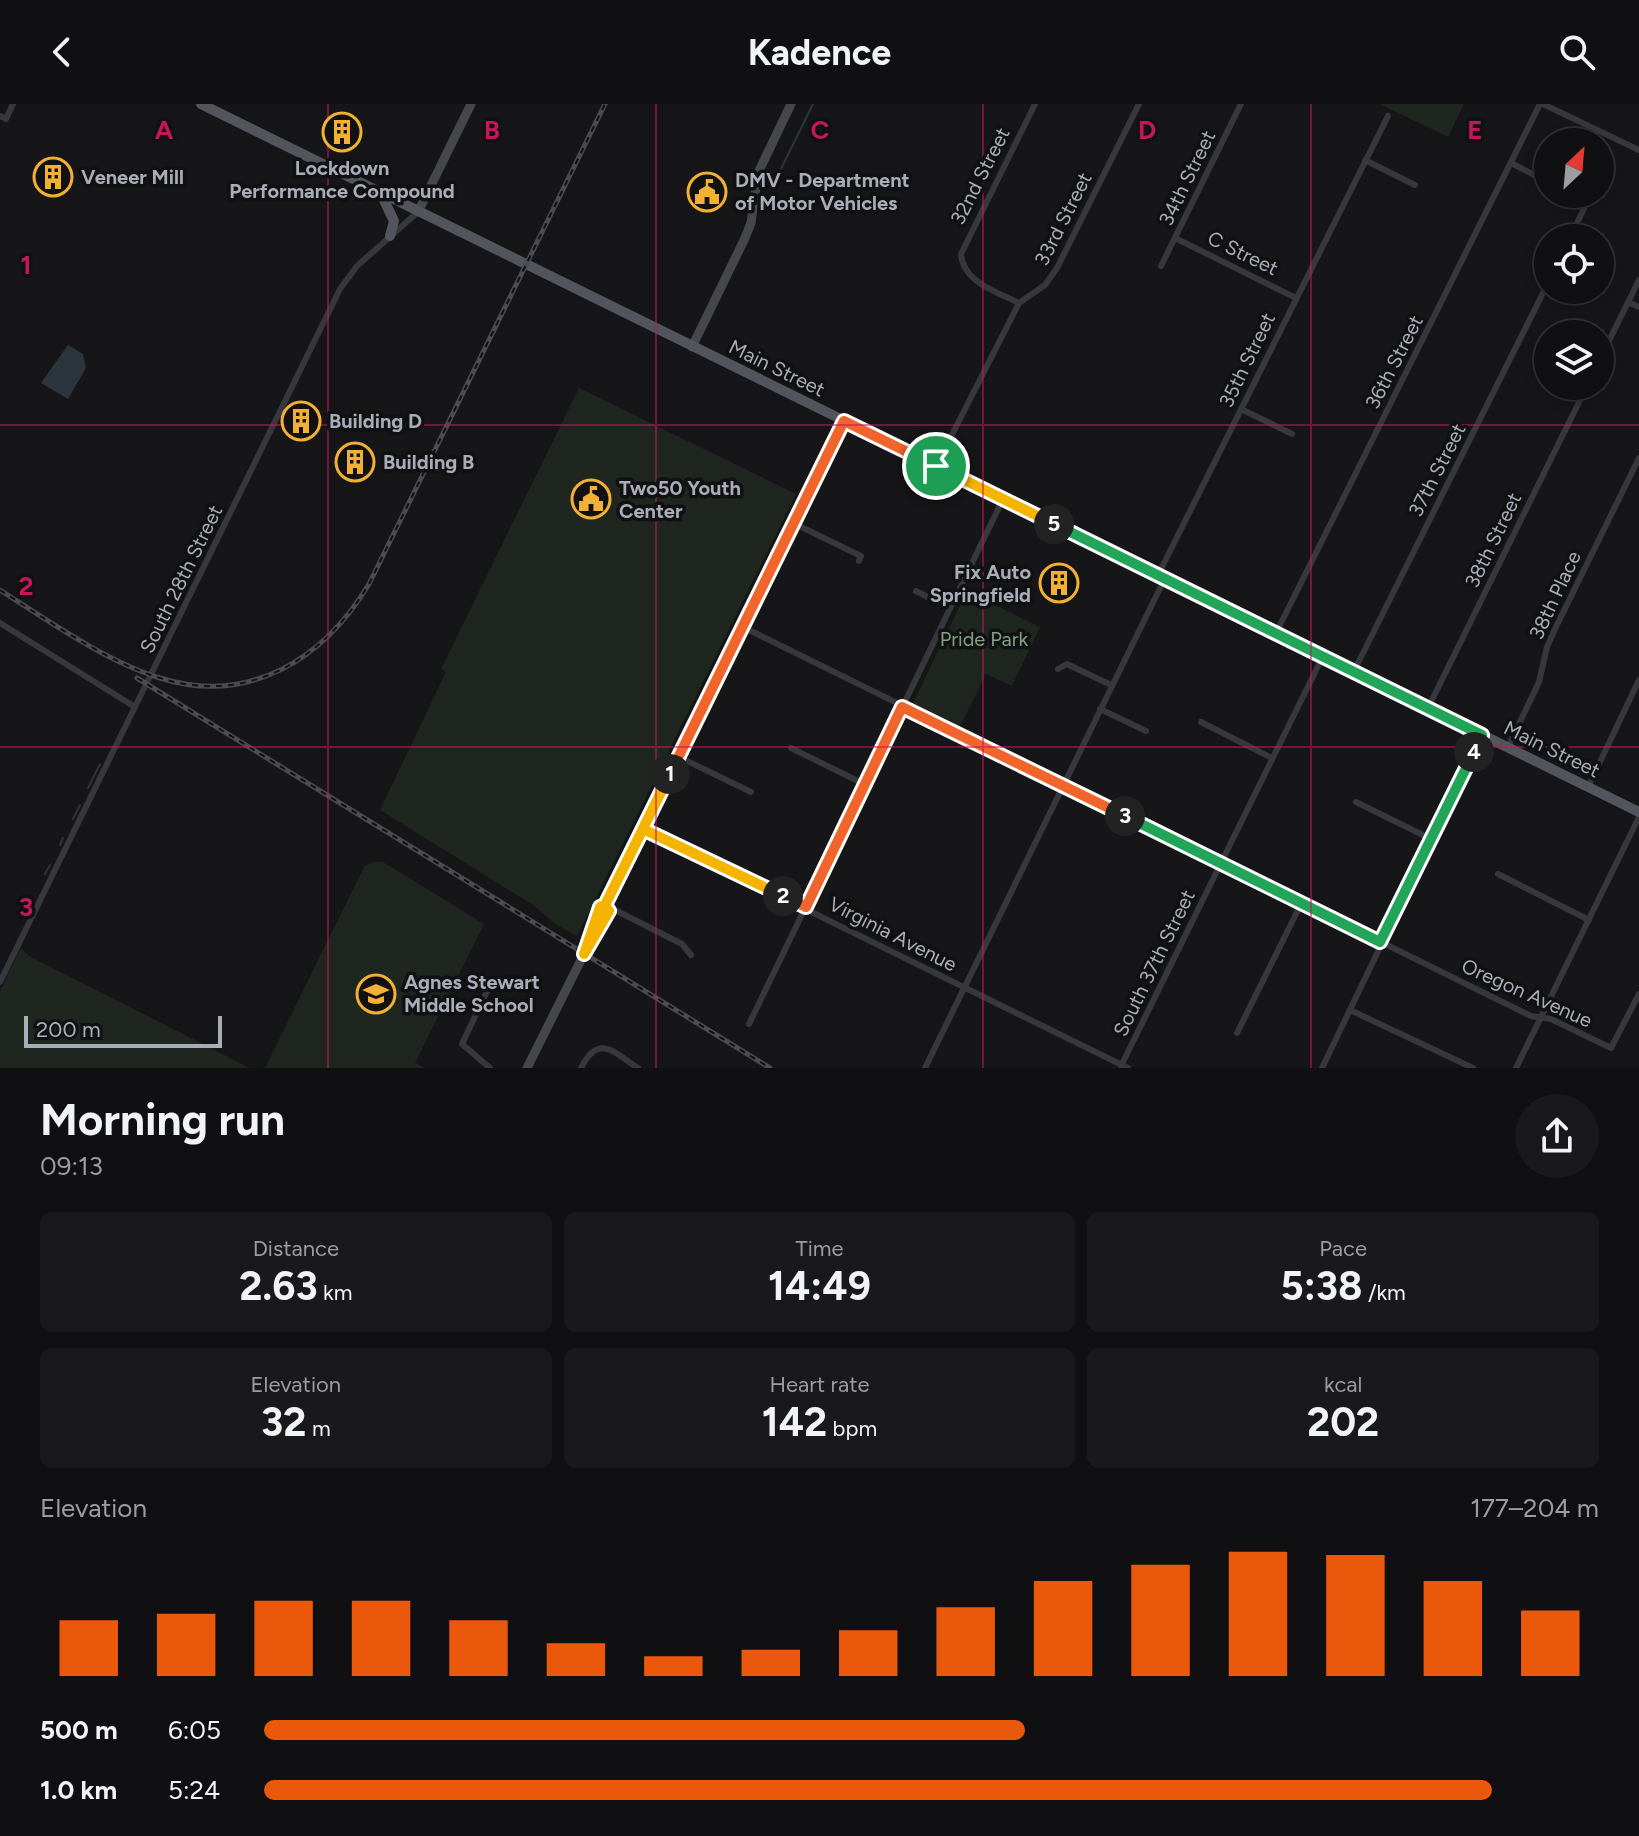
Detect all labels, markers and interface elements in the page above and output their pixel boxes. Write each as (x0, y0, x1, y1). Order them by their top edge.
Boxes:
icon: back (40, 30, 84, 74)
icon: search (1555, 30, 1599, 74)
text: Kadence (748, 31, 891, 74)
building icon: Lockdown Performance Compound (321, 111, 363, 153)
text: A (155, 114, 174, 146)
text: B (484, 114, 500, 146)
text: C (811, 114, 830, 146)
text: D (1138, 114, 1156, 146)
text: E (1467, 114, 1483, 146)
street label: 32nd Street (945, 123, 1015, 229)
street label: 34th Street (1154, 126, 1220, 230)
north arrow (1534, 128, 1614, 208)
map controls (1534, 128, 1614, 400)
building icon: Veneer Mill (32, 156, 74, 198)
place label: Lockdown Performance Compound (229, 156, 455, 203)
place label: Veneer Mill (81, 165, 184, 189)
place label: DMV - Department of Motor Vehicles (735, 168, 910, 215)
street label: 33rd Street (1029, 168, 1097, 270)
public building icon: DMV - Department of Motor Vehicles (686, 171, 728, 213)
button: locate (1534, 224, 1614, 304)
street label: C Street (1204, 226, 1282, 280)
text: 1 (21, 249, 31, 281)
street label: 35th Street (1214, 309, 1280, 411)
street label: 36th Street (1360, 311, 1428, 413)
button: layers (1534, 320, 1614, 400)
street label: Main Street (725, 334, 829, 402)
building icon: Building D (280, 400, 322, 442)
place label: Building D (329, 409, 422, 433)
street label: 37th Street (1403, 419, 1471, 521)
pin (902, 432, 970, 500)
building icon: Building B (334, 441, 376, 483)
icon: arrive (914, 444, 958, 488)
place label: Building B (383, 450, 474, 474)
place label: Two50 Youth Center (619, 476, 741, 523)
public building icon: Two50 Youth Center (570, 478, 612, 520)
street label: 38th Street (1460, 489, 1526, 591)
street label: South 28th Street (135, 501, 227, 657)
pin: 5 (1034, 504, 1074, 544)
text: 5 (1048, 510, 1060, 537)
street label: 38th Place (1524, 547, 1586, 643)
place label: Fix Auto Springfield (930, 560, 1031, 607)
building icon: Fix Auto Springfield (1038, 562, 1080, 604)
text: 2 (18, 570, 34, 602)
park label: Pride Park (940, 627, 1029, 651)
street label: Main Street (1500, 715, 1604, 783)
pin: 4 (1454, 732, 1494, 772)
text: 4 (1467, 738, 1481, 765)
pin: 1 (650, 754, 690, 794)
text: 1 (665, 760, 675, 787)
pin: 3 (1105, 796, 1145, 836)
text: 3 (1119, 802, 1131, 829)
pin: 2 (763, 876, 803, 916)
text: 2 (777, 882, 789, 909)
street label: South 37th Street (1108, 886, 1200, 1040)
text: 3 (19, 891, 33, 923)
street label: Virginia Avenue (825, 891, 961, 977)
street label: Oregon Avenue (1458, 954, 1596, 1033)
place label: Agnes Stewart Middle School (404, 970, 540, 1017)
school or university icon: Agnes Stewart Middle School (355, 973, 397, 1015)
scale bar (24, 1012, 222, 1048)
text: 200 m (36, 1016, 101, 1043)
text: Morning run (40, 1093, 285, 1146)
button: share (1515, 1094, 1599, 1178)
text: 09:13 (40, 1150, 103, 1182)
text: Distance (253, 1235, 339, 1262)
text: Time (796, 1235, 843, 1262)
text: Pace (1319, 1235, 1367, 1262)
text: 2.63 (239, 1262, 318, 1310)
text: 14:49 (768, 1262, 871, 1310)
text: 5:38 (1280, 1262, 1362, 1310)
text: km (318, 1279, 353, 1306)
text: /km (1362, 1279, 1406, 1306)
text: Elevation (251, 1371, 341, 1398)
text: Heart rate (770, 1371, 869, 1398)
text: kcal (1324, 1371, 1362, 1398)
text: 32 (261, 1398, 306, 1446)
text: 142 (762, 1398, 827, 1446)
text: 202 (1307, 1398, 1379, 1446)
text: m (306, 1415, 331, 1442)
text: bpm (827, 1415, 877, 1442)
text: Elevation (40, 1492, 147, 1524)
text: 177–204 m (1470, 1492, 1599, 1524)
text: 500 m (40, 1714, 118, 1746)
text: 6:05 (168, 1714, 221, 1746)
text: 1.0 km (40, 1774, 117, 1806)
text: 5:24 (168, 1774, 220, 1806)

